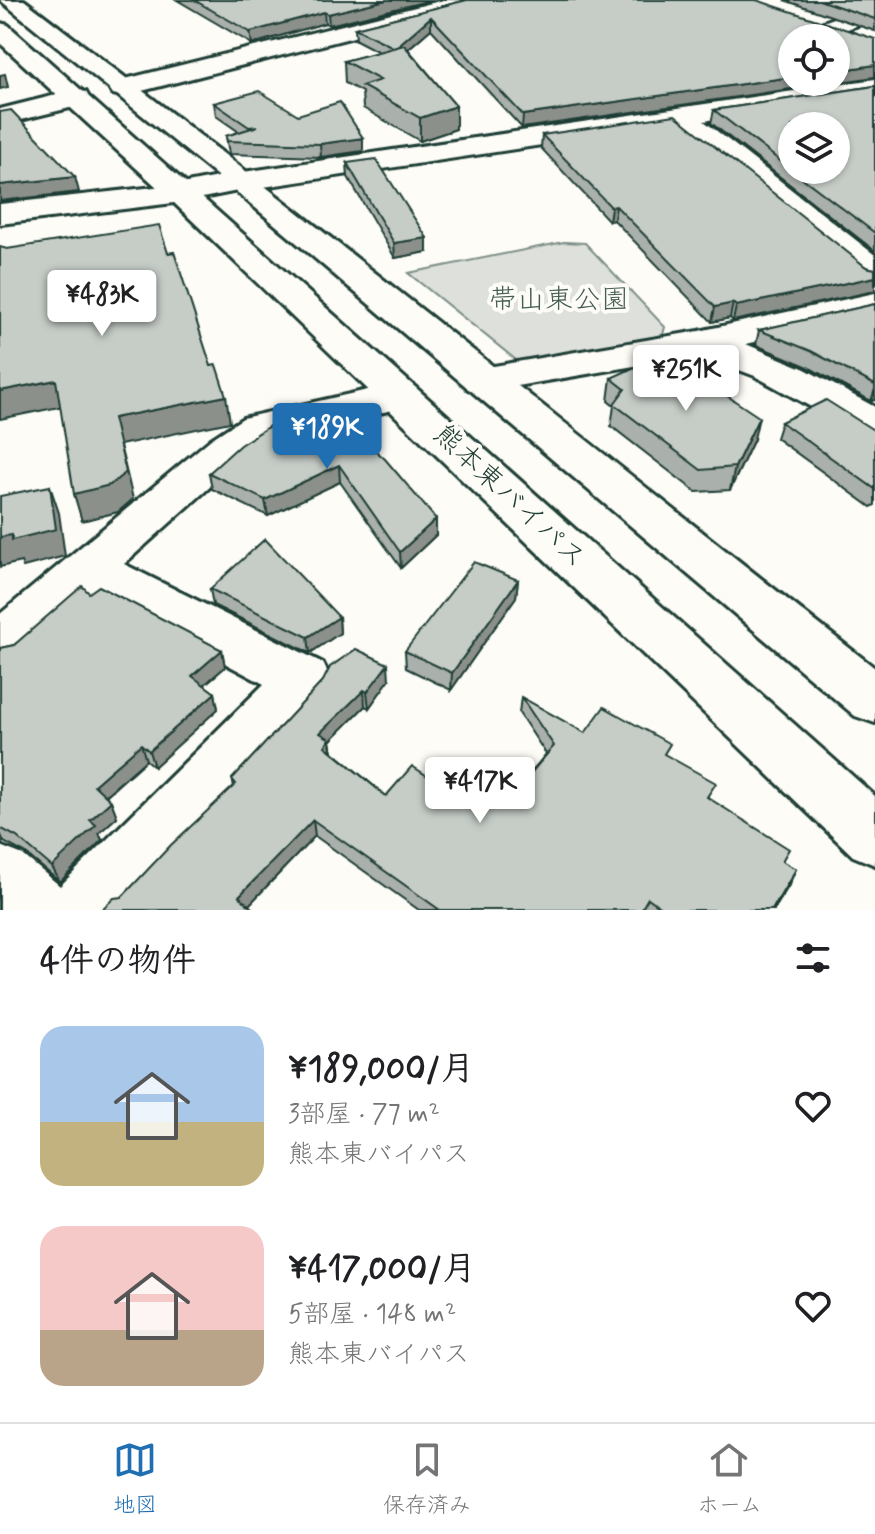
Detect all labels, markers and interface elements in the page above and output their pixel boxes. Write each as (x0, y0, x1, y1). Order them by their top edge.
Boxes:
map controls (778, 24, 850, 184)
button: locate (778, 24, 850, 96)
button: layers (778, 112, 850, 184)
pin: ¥483K (46, 270, 158, 338)
text: ¥483K (65, 279, 139, 313)
park label: 帯山東公園 (489, 282, 629, 319)
pin: ¥251K (630, 345, 742, 413)
text: ¥251K (651, 354, 721, 388)
pin: ¥189K (271, 403, 383, 471)
text: ¥189K (291, 412, 363, 446)
street label: 熊本東バイパス (425, 417, 593, 577)
pin: ¥417K (424, 757, 536, 825)
text: ¥417K (443, 766, 517, 800)
icon: filters (791, 936, 835, 980)
text: 4件の物件 (40, 939, 196, 984)
text: ¥189,000/月 (288, 1047, 474, 1092)
icon: home (104, 1058, 200, 1154)
icon: heart (791, 1084, 835, 1128)
text: 3部屋 · 77 m² (288, 1098, 440, 1132)
text: 熊本東バイパス (288, 1138, 469, 1172)
text: ¥417,000/月 (288, 1247, 476, 1292)
icon: home (104, 1258, 200, 1354)
icon: heart (791, 1284, 835, 1328)
text: 5部屋 · 148 m² (288, 1298, 456, 1332)
text: 熊本東バイパス (288, 1338, 469, 1372)
tab: 地図 (113, 1438, 157, 1520)
tab: 保存済み (383, 1438, 471, 1520)
tab: ホーム (697, 1438, 762, 1520)

